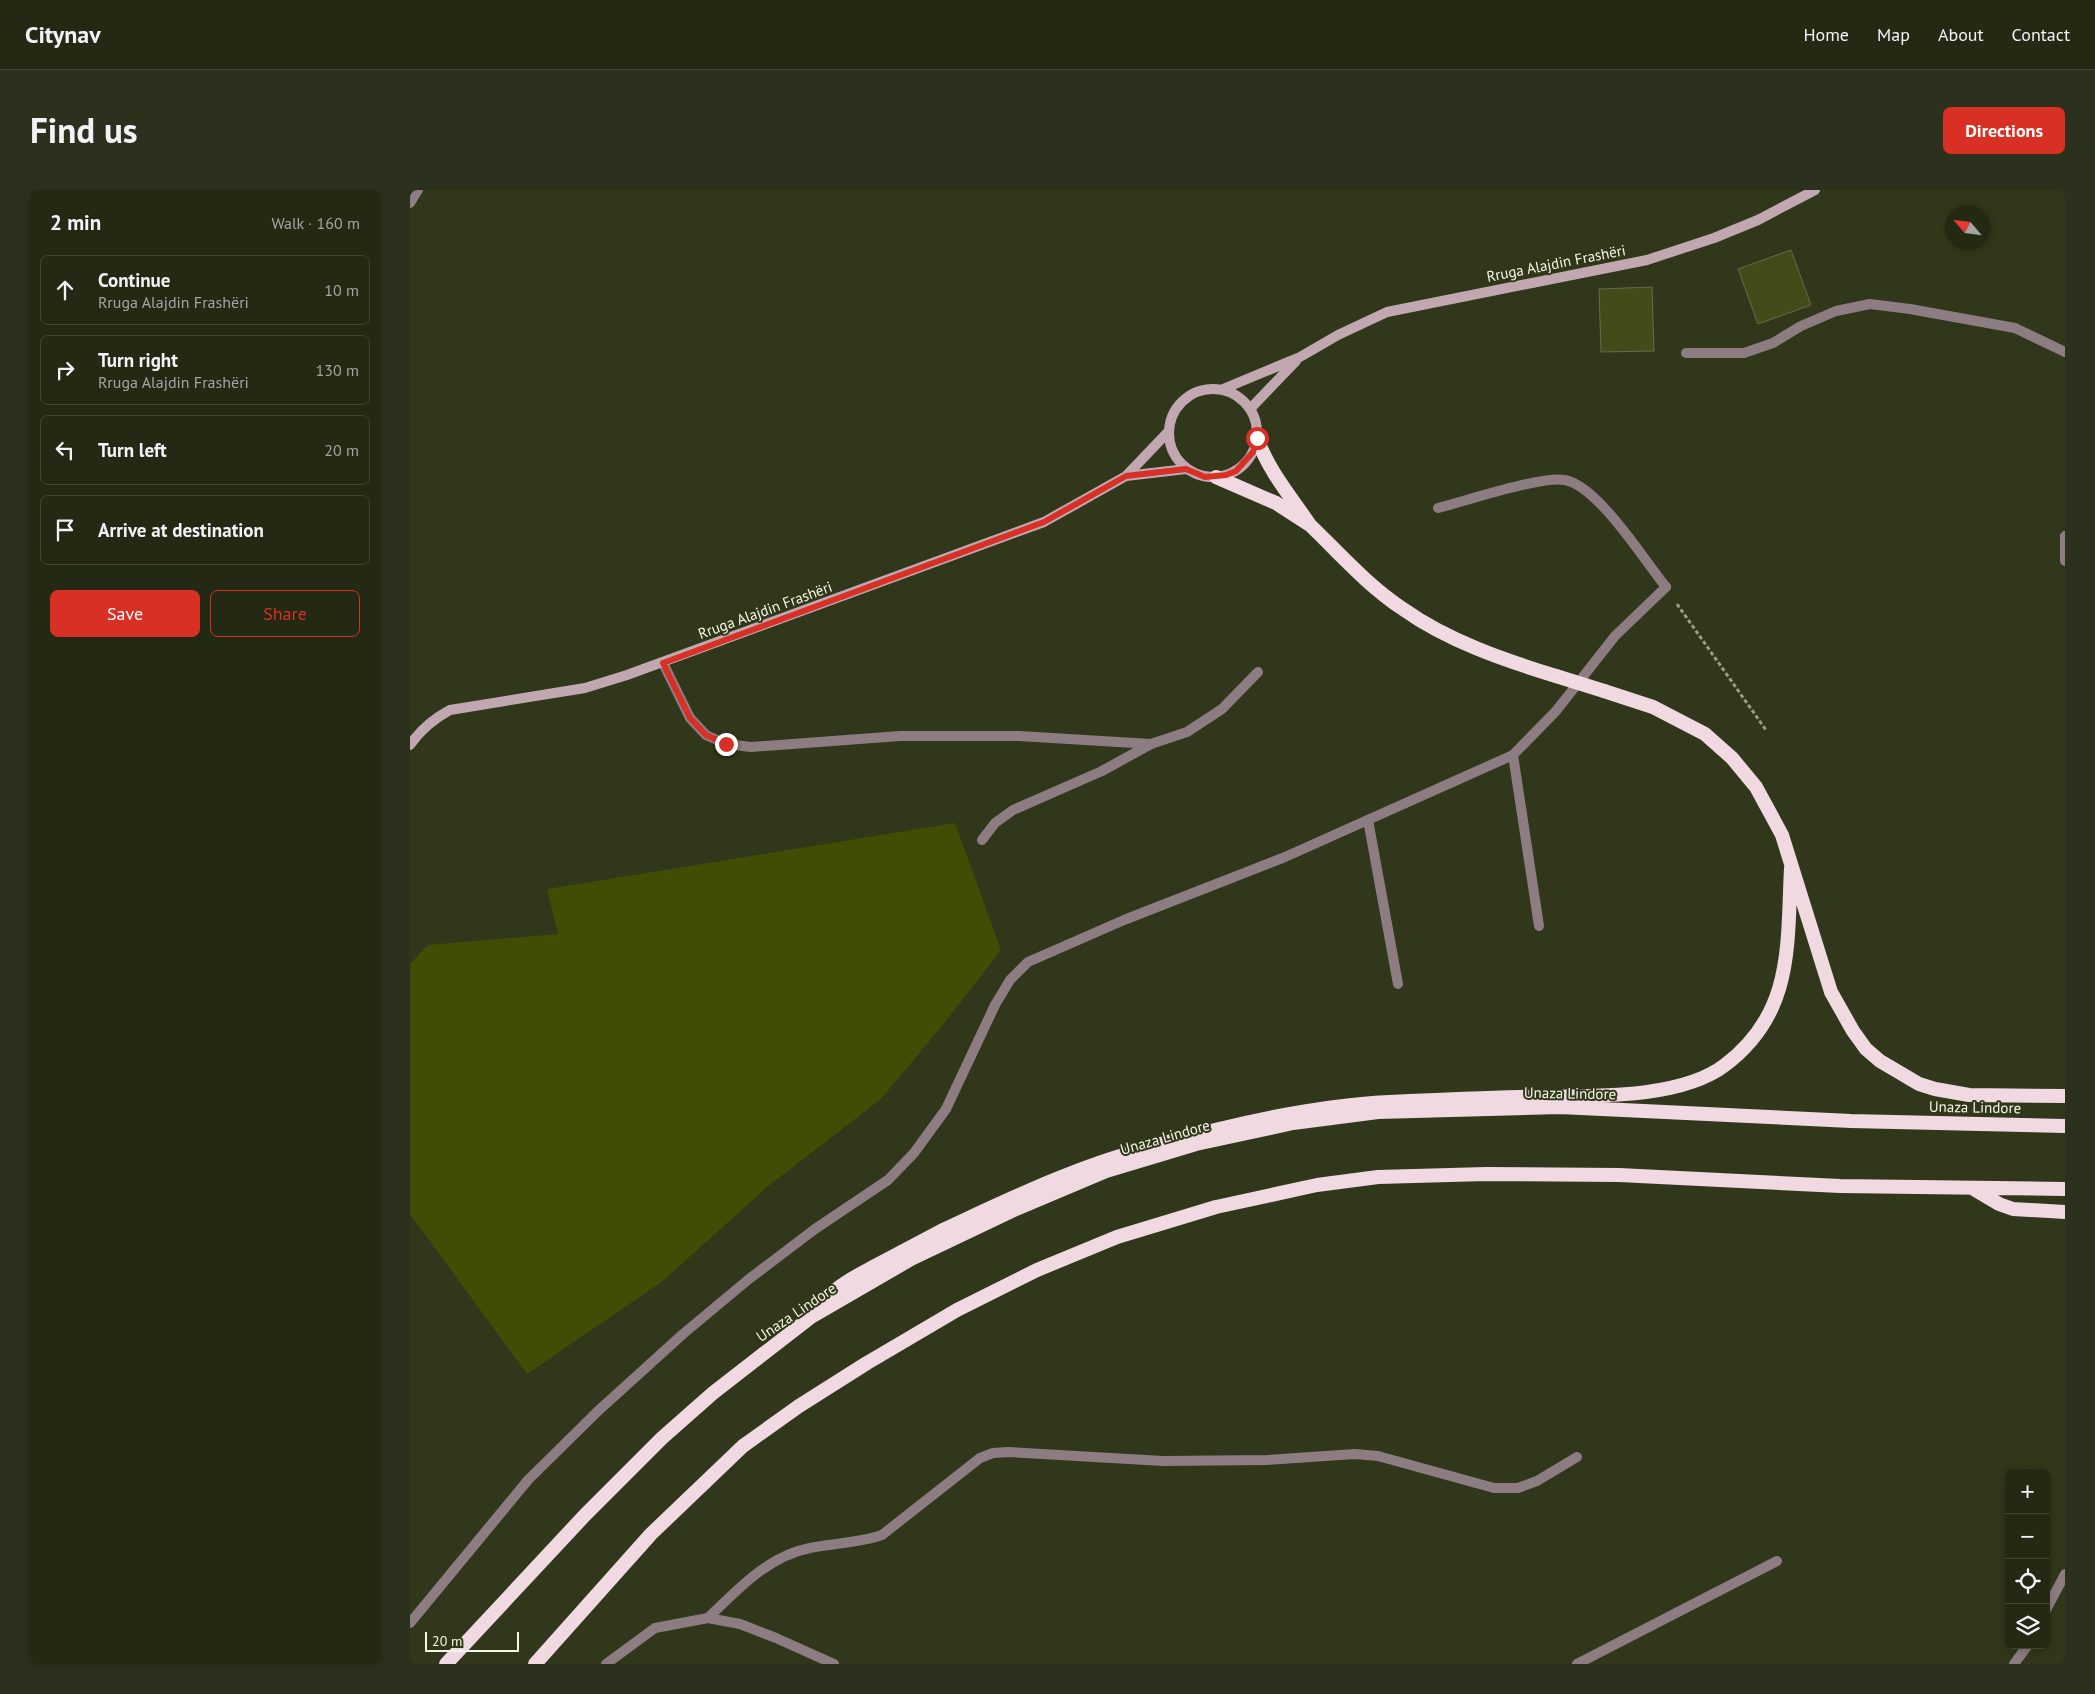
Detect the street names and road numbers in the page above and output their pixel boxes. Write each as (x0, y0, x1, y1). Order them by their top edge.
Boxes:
street label: Rruga Alajdin Frashëri (1485, 240, 1627, 286)
street label: Rruga Alajdin Frashëri (695, 577, 835, 643)
street label: Unaza Lindore (1524, 1083, 1616, 1103)
street label: Unaza Lindore (1929, 1097, 2021, 1117)
street label: Unaza Lindore (1118, 1115, 1212, 1159)
street label: Unaza Lindore (752, 1278, 840, 1346)

